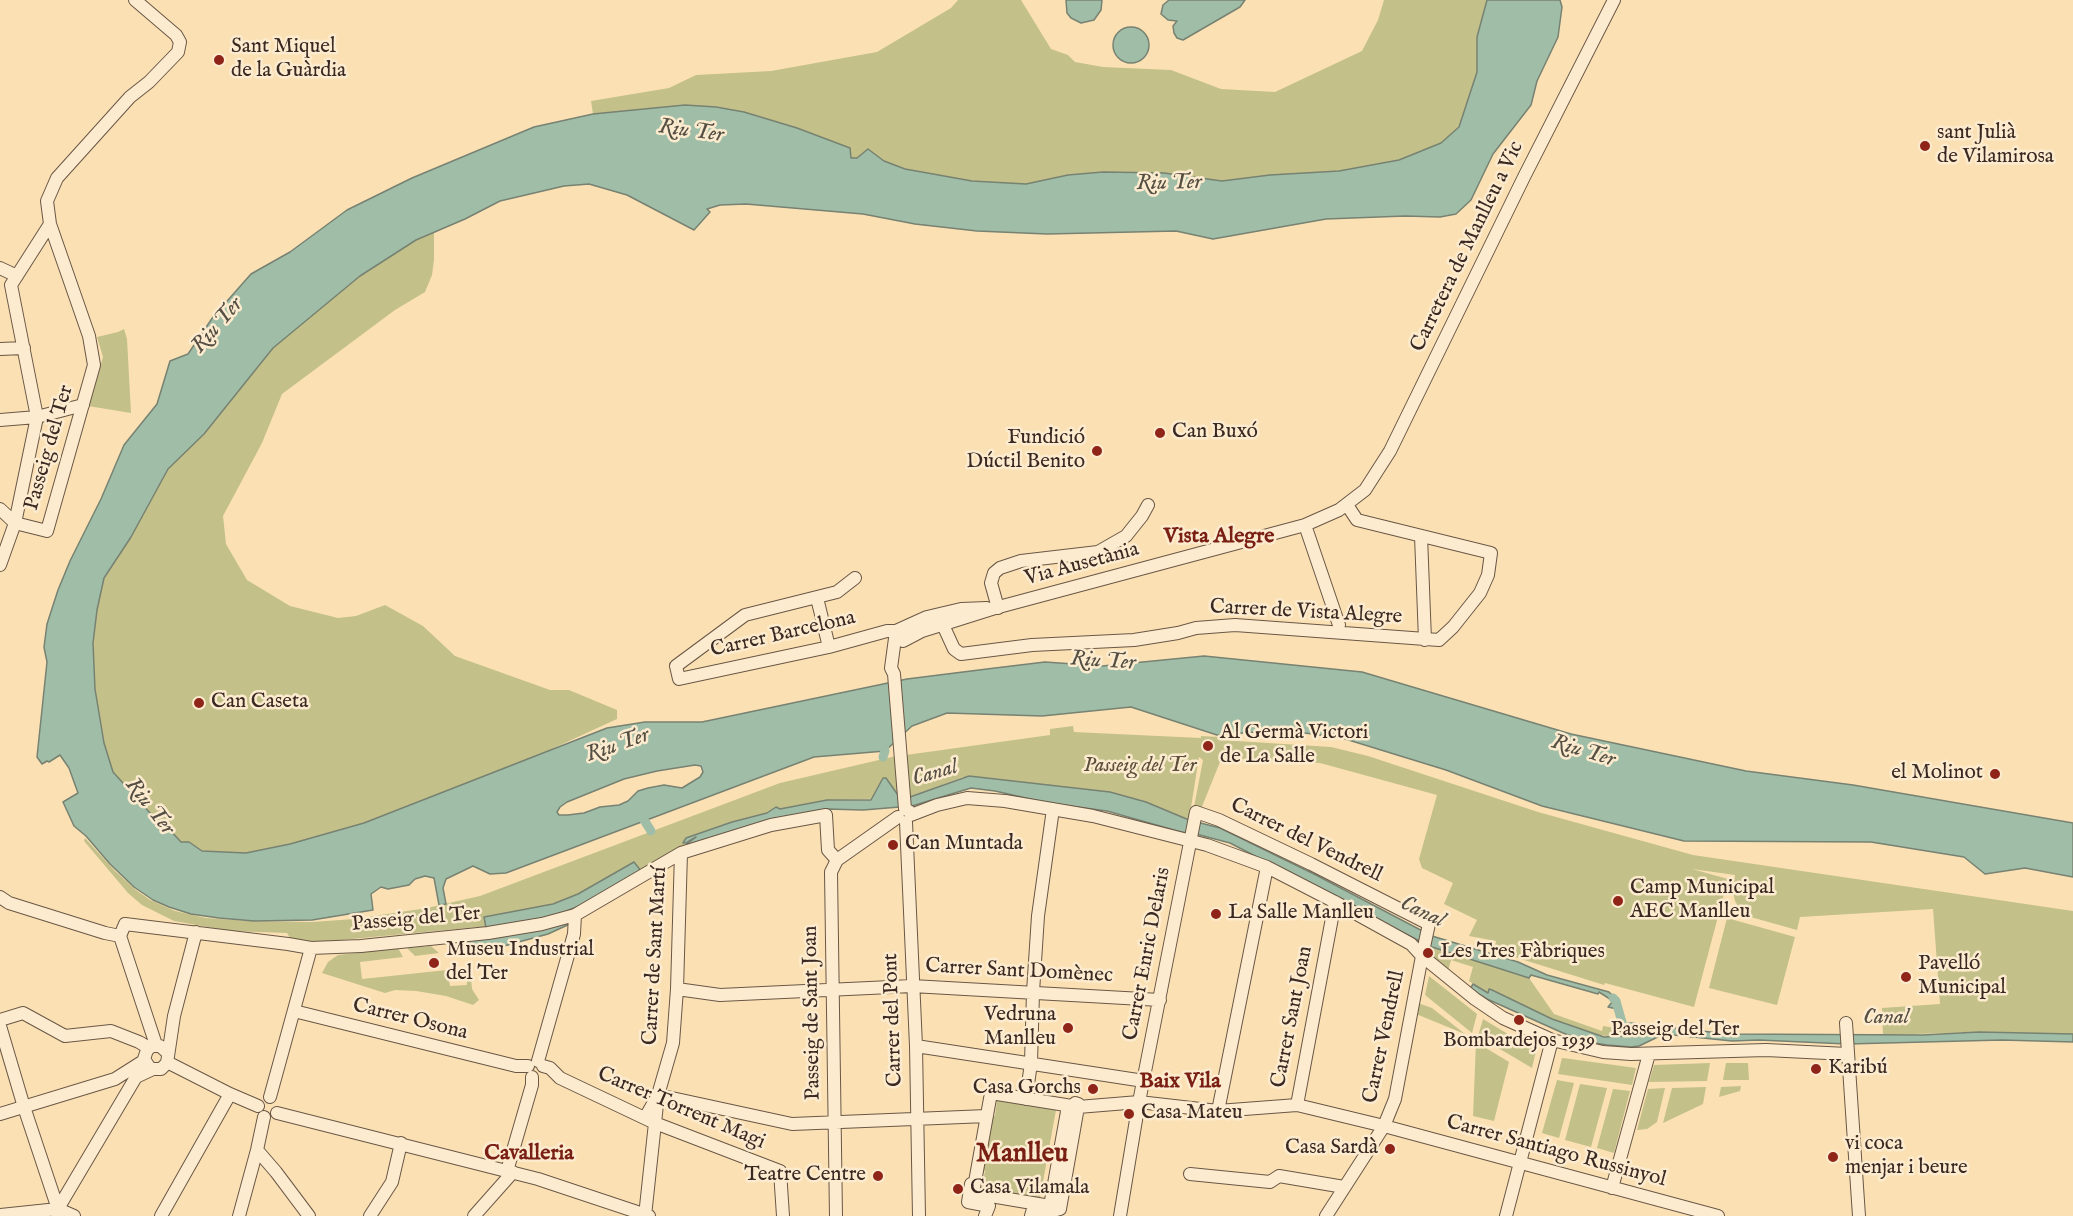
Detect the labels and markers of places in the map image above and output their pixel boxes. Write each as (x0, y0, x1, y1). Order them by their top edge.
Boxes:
place label: Sant Miquel de la Guàrdia (231, 35, 346, 85)
marker: Sant Miquel de la Guàrdia (212, 53, 226, 67)
place label: sant Julià de Vilamirosa (1937, 121, 2054, 171)
marker: sant Julià de Vilamirosa (1918, 139, 1932, 153)
place label: Can Buxó (1172, 420, 1258, 446)
place label: Fundició Dúctil Benito (966, 426, 1085, 476)
marker: Can Buxó (1153, 426, 1167, 440)
marker: Fundició Dúctil Benito (1090, 444, 1104, 458)
place label: Can Caseta (211, 690, 308, 716)
marker: Can Caseta (192, 696, 206, 710)
place label: Al Germà Victori de La Salle (1220, 721, 1368, 771)
marker: Al Germà Victori de La Salle (1201, 739, 1215, 753)
place label: el Molinot (1891, 761, 1983, 787)
marker: el Molinot (1988, 767, 2002, 781)
place label: Can Muntada (905, 832, 1023, 858)
marker: Can Muntada (886, 838, 900, 852)
place label: Camp Municipal AEC Manlleu (1630, 876, 1774, 926)
marker: Camp Municipal AEC Manlleu (1611, 894, 1625, 908)
place label: La Salle Manlleu (1228, 901, 1374, 927)
marker: La Salle Manlleu (1209, 907, 1223, 921)
place label: Museu Industrial del Ter (446, 938, 594, 988)
place label: Les Tres Fàbriques (1440, 940, 1605, 966)
marker: Les Tres Fàbriques (1421, 946, 1435, 960)
place label: Pavelló Municipal (1918, 952, 2006, 1002)
marker: Museu Industrial del Ter (427, 956, 441, 970)
marker: Pavelló Municipal (1899, 970, 1913, 984)
place label: Vedruna Manlleu (984, 1003, 1056, 1053)
marker: Bombardejos 1939 (1512, 1013, 1526, 1027)
marker: Vedruna Manlleu (1061, 1021, 1075, 1035)
place label: Bombardejos 1939 (1443, 1029, 1595, 1055)
place label: Karibú (1828, 1056, 1888, 1082)
marker: Karibú (1809, 1062, 1823, 1076)
place label: Casa Gorchs (973, 1076, 1081, 1102)
marker: Casa Gorchs (1086, 1082, 1100, 1096)
place label: Casa Mateu (1141, 1101, 1243, 1127)
marker: Casa Mateu (1122, 1107, 1136, 1121)
place label: vi coca menjar i beure (1845, 1132, 1968, 1182)
place label: Casa Sardà (1285, 1136, 1378, 1162)
marker: Casa Sardà (1383, 1142, 1397, 1156)
marker: vi coca menjar i beure (1826, 1150, 1840, 1164)
place label: Teatre Centre (744, 1163, 866, 1189)
marker: Teatre Centre (871, 1169, 885, 1183)
place label: Casa Vilamala (970, 1176, 1089, 1202)
marker: Casa Vilamala (951, 1182, 965, 1196)

